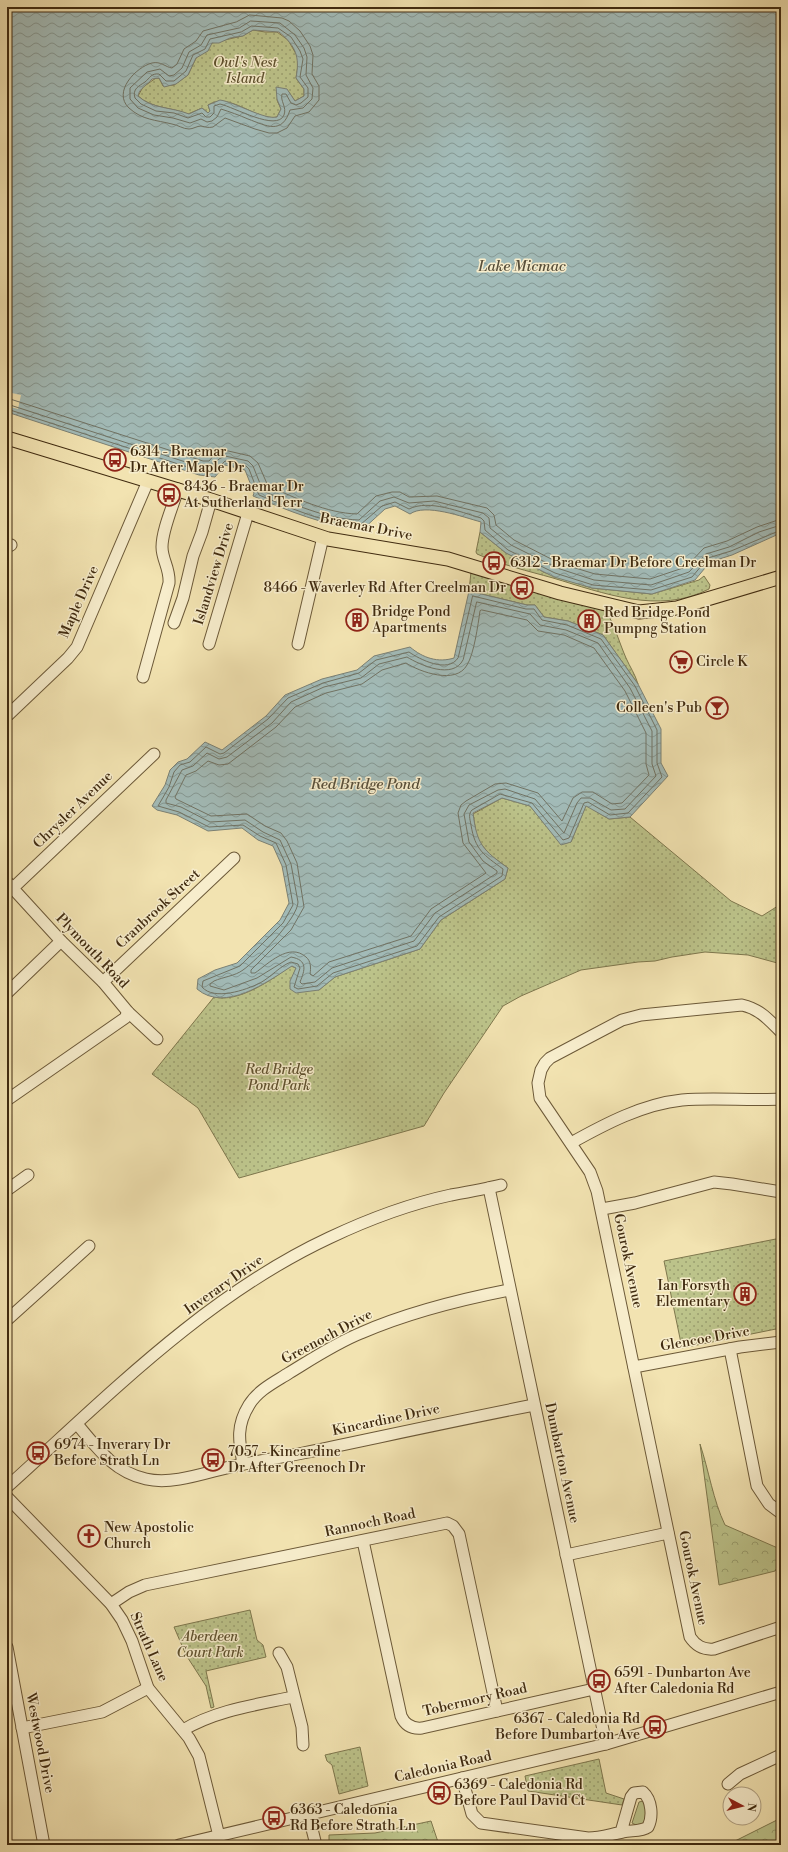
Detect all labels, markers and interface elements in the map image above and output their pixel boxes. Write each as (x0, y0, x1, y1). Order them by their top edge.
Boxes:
park label: Owl's Nest Island (213, 54, 277, 88)
water label: Lake Micmac (477, 257, 566, 276)
place label: 6314 - Braemar Dr After Maple Dr (130, 443, 244, 477)
bus stop icon: 6314 - Braemar Dr After Maple Dr (102, 447, 128, 473)
place label: 8436 - Braemar Dr At Sutherland Terr (183, 478, 304, 512)
bus stop icon: 8436 - Braemar Dr At Sutherland Terr (156, 482, 182, 508)
street label: Braemar Drive (317, 509, 414, 545)
street label: Islandview Drive (190, 521, 238, 627)
bus stop icon: 6312 - Braemar Dr Before Creelman Dr (481, 550, 507, 576)
place label: 6312 - Braemar Dr Before Creelman Dr (510, 554, 756, 572)
street label: Maple Drive (55, 563, 103, 641)
bus stop icon: 8466 - Waverley Rd After Creelman Dr (509, 575, 535, 601)
place label: 8466 - Waverley Rd After Creelman Dr (263, 579, 506, 597)
place label: Bridge Pond Apartments (371, 603, 451, 637)
place label: Red Bridge Pond Pumpng Station (604, 604, 710, 638)
building icon: Bridge Pond Apartments (344, 607, 370, 633)
building icon: Red Bridge Pond Pumpng Station (576, 608, 602, 634)
supermarket icon: Circle K (668, 649, 694, 675)
place label: Circle K (696, 653, 748, 671)
bar icon: Colleen's Pub (704, 695, 730, 721)
place label: Colleen's Pub (616, 699, 702, 717)
street label: Chrysler Avenue (29, 767, 117, 853)
water label: Red Bridge Pond (309, 775, 420, 794)
street label: Cranbrook Street (112, 865, 204, 953)
street label: Plymouth Road (52, 910, 132, 992)
park label: Red Bridge Pond Park (244, 1061, 314, 1095)
street label: Gourok Avenue (609, 1212, 647, 1310)
street label: Inverary Drive (181, 1251, 267, 1319)
place label: Ian Forsyth Elementary (656, 1277, 731, 1311)
building icon: Ian Forsyth Elementary (732, 1281, 758, 1307)
street label: Greenoch Drive (278, 1305, 376, 1369)
street label: Glencoe Drive (659, 1322, 751, 1356)
street label: Kincardine Drive (330, 1400, 442, 1440)
street label: Dumbarton Avenue (540, 1401, 584, 1525)
place label: 6974 - Inverary Dr Before Strath Ln (53, 1436, 170, 1470)
bus stop icon: 6974 - Inverary Dr Before Strath Ln (25, 1440, 51, 1466)
place label: 7057 - Kincardine Dr After Greenoch Dr (228, 1443, 366, 1477)
bus stop icon: 7057 - Kincardine Dr After Greenoch Dr (200, 1447, 226, 1473)
street label: Rannoch Road (323, 1505, 417, 1541)
place label: New Apostolic Church (104, 1519, 194, 1553)
church icon: New Apostolic Church (76, 1523, 102, 1549)
street label: Gourok Avenue (674, 1529, 712, 1627)
street label: Strath Lane (126, 1609, 172, 1685)
park label: Aberdeen Court Park (176, 1628, 244, 1662)
place label: 6591 - Dunbarton Ave After Caledonia Rd (613, 1664, 751, 1698)
bus stop icon: 6591 - Dunbarton Ave After Caledonia Rd (586, 1668, 612, 1694)
street label: Tobermory Road (421, 1679, 529, 1721)
street label: Westwood Drive (21, 1690, 59, 1795)
place label: 6367 - Caledonia Rd Before Dumbarton Ave (494, 1710, 640, 1744)
bus stop icon: 6367 - Caledonia Rd Before Dumbarton Ave (642, 1714, 668, 1740)
street label: Caledonia Road (393, 1747, 493, 1787)
place label: 6369 - Caledonia Rd Before Paul David Ct (453, 1776, 585, 1810)
bus stop icon: 6369 - Caledonia Rd Before Paul David Ct (426, 1780, 452, 1806)
north arrow (722, 1786, 762, 1826)
place label: 6363 - Caledonia Rd Before Strath Ln (290, 1801, 417, 1835)
text: N (743, 1802, 758, 1813)
bus stop icon: 6363 - Caledonia Rd Before Strath Ln (261, 1805, 287, 1831)

